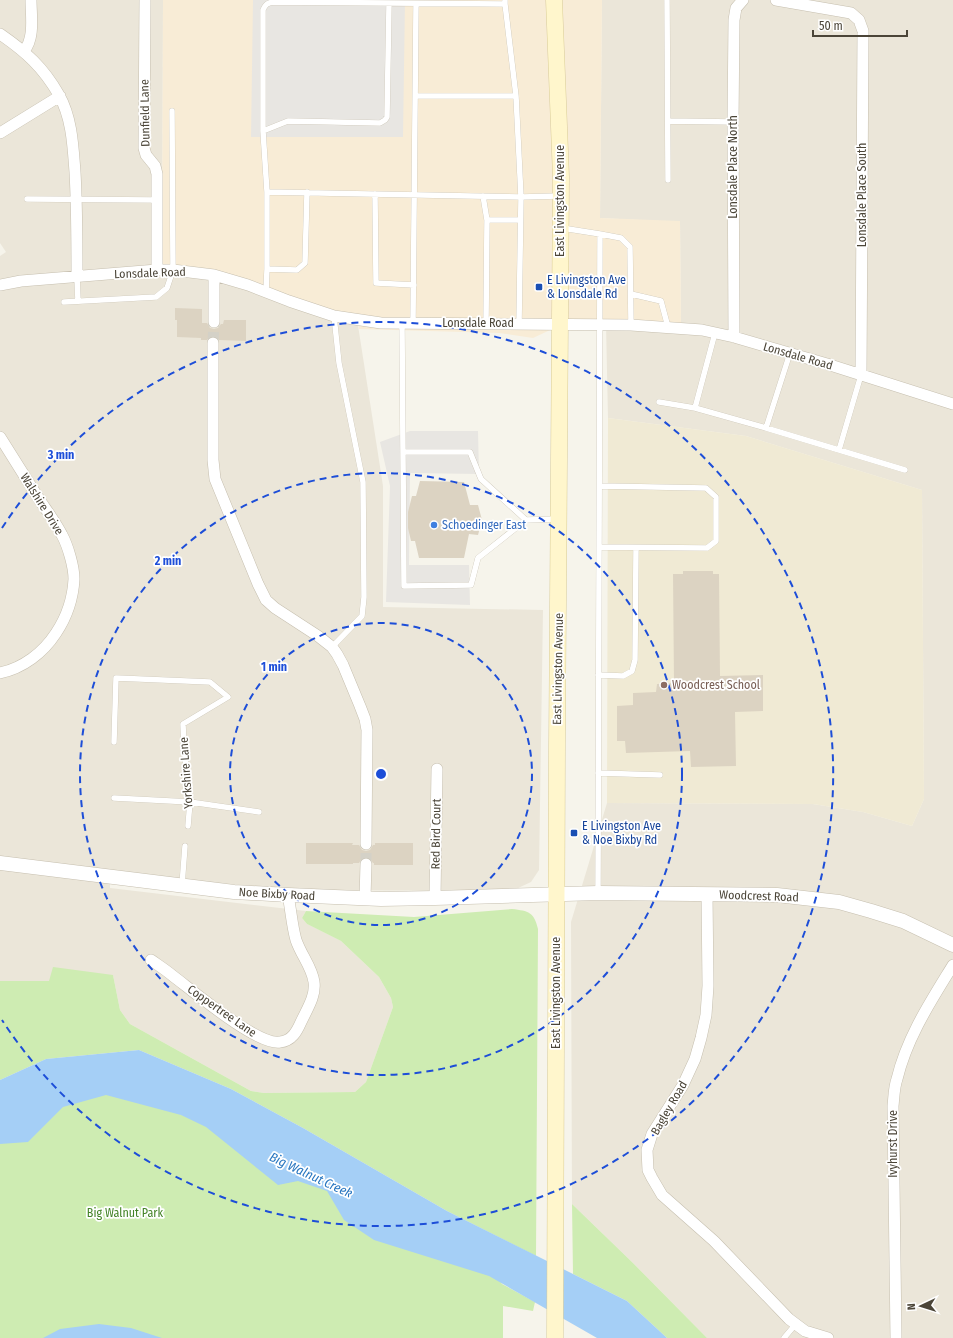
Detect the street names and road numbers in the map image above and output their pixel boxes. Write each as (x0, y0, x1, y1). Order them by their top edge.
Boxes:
street label: Dunfield Lane (137, 79, 153, 147)
street label: Lonsdale Place North (726, 115, 740, 219)
street label: Lonsdale Place South (855, 143, 869, 247)
street label: East Livingston Avenue (553, 145, 567, 257)
street label: Lonsdale Road (114, 265, 186, 281)
street label: Lonsdale Road (442, 316, 514, 330)
street label: Lonsdale Road (762, 339, 834, 373)
street label: Walshire Drive (18, 471, 67, 537)
street label: East Livingston Avenue (550, 613, 566, 725)
street label: Yorkshire Lane (177, 737, 195, 809)
street label: Red Bird Court (428, 798, 444, 870)
street label: Noe Bixby Road (238, 885, 316, 903)
street label: Woodcrest Road (719, 888, 799, 904)
street label: East Livingston Avenue (549, 937, 563, 1049)
street label: Coppertree Lane (185, 982, 259, 1040)
street label: Bagley Road (648, 1079, 690, 1137)
street label: Ivyhurst Drive (886, 1110, 900, 1178)

